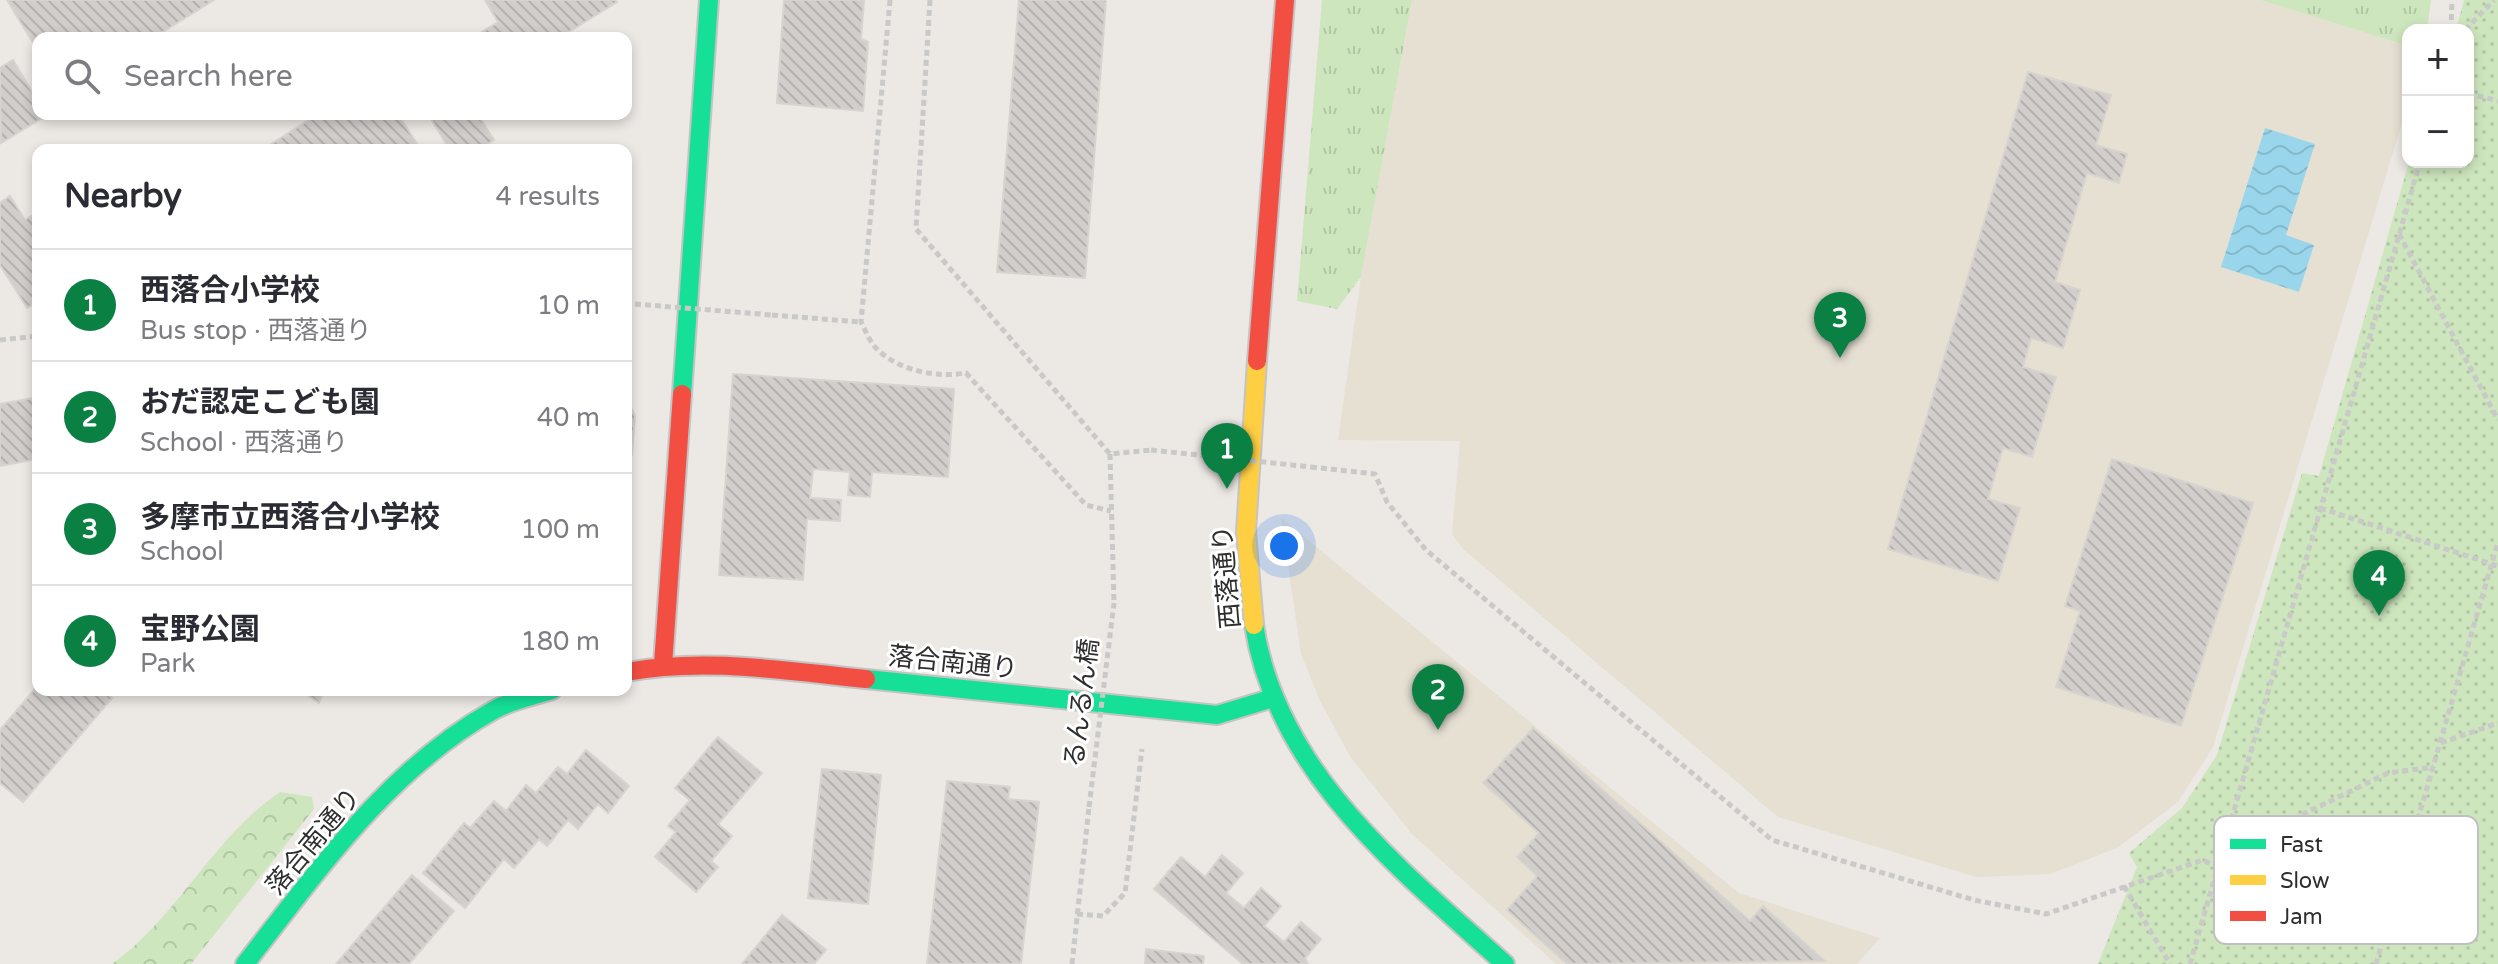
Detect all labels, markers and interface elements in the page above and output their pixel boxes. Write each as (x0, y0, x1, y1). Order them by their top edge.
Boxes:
map controls (2402, 24, 2474, 168)
button: + (2402, 24, 2474, 96)
search box (32, 32, 632, 120)
icon: search (60, 54, 104, 98)
text: Search here (124, 58, 293, 95)
button: − (2402, 96, 2474, 168)
text: Nearby (64, 176, 182, 217)
text: 4 results (495, 181, 600, 212)
text: 西落合小学校 (140, 272, 320, 309)
text: 1 (82, 290, 98, 321)
text: 10 m (537, 290, 600, 321)
pin: 3 (1814, 292, 1866, 358)
text: Bus stop · 西落通り (140, 315, 372, 346)
text: おだ認定こども園 (140, 384, 380, 421)
text: 2 (82, 402, 98, 433)
text: 40 m (537, 402, 600, 433)
pin: 1 (1201, 423, 1253, 489)
text: School · 西落通り (140, 427, 348, 458)
text: 多摩市立西落合小学校 (140, 499, 440, 536)
text: 3 (82, 514, 98, 545)
text: 100 m (520, 514, 600, 545)
street label: 西落通り (1207, 524, 1246, 630)
your location (1264, 526, 1304, 566)
text: School (140, 536, 224, 567)
pin: 4 (2353, 550, 2405, 616)
text: 宝野公園 (140, 611, 260, 648)
text: 4 (82, 626, 98, 657)
text: 180 m (520, 626, 600, 657)
street label: るんるん橋 (1058, 637, 1105, 769)
street label: 落合南通り (887, 640, 1019, 685)
text: Park (140, 648, 196, 679)
pin: 2 (1412, 664, 1464, 730)
street label: 落合南通り (260, 782, 367, 901)
legend (2214, 816, 2478, 944)
text: Fast (2280, 832, 2323, 858)
text: Slow (2280, 868, 2330, 894)
text: Jam (2280, 904, 2323, 930)

